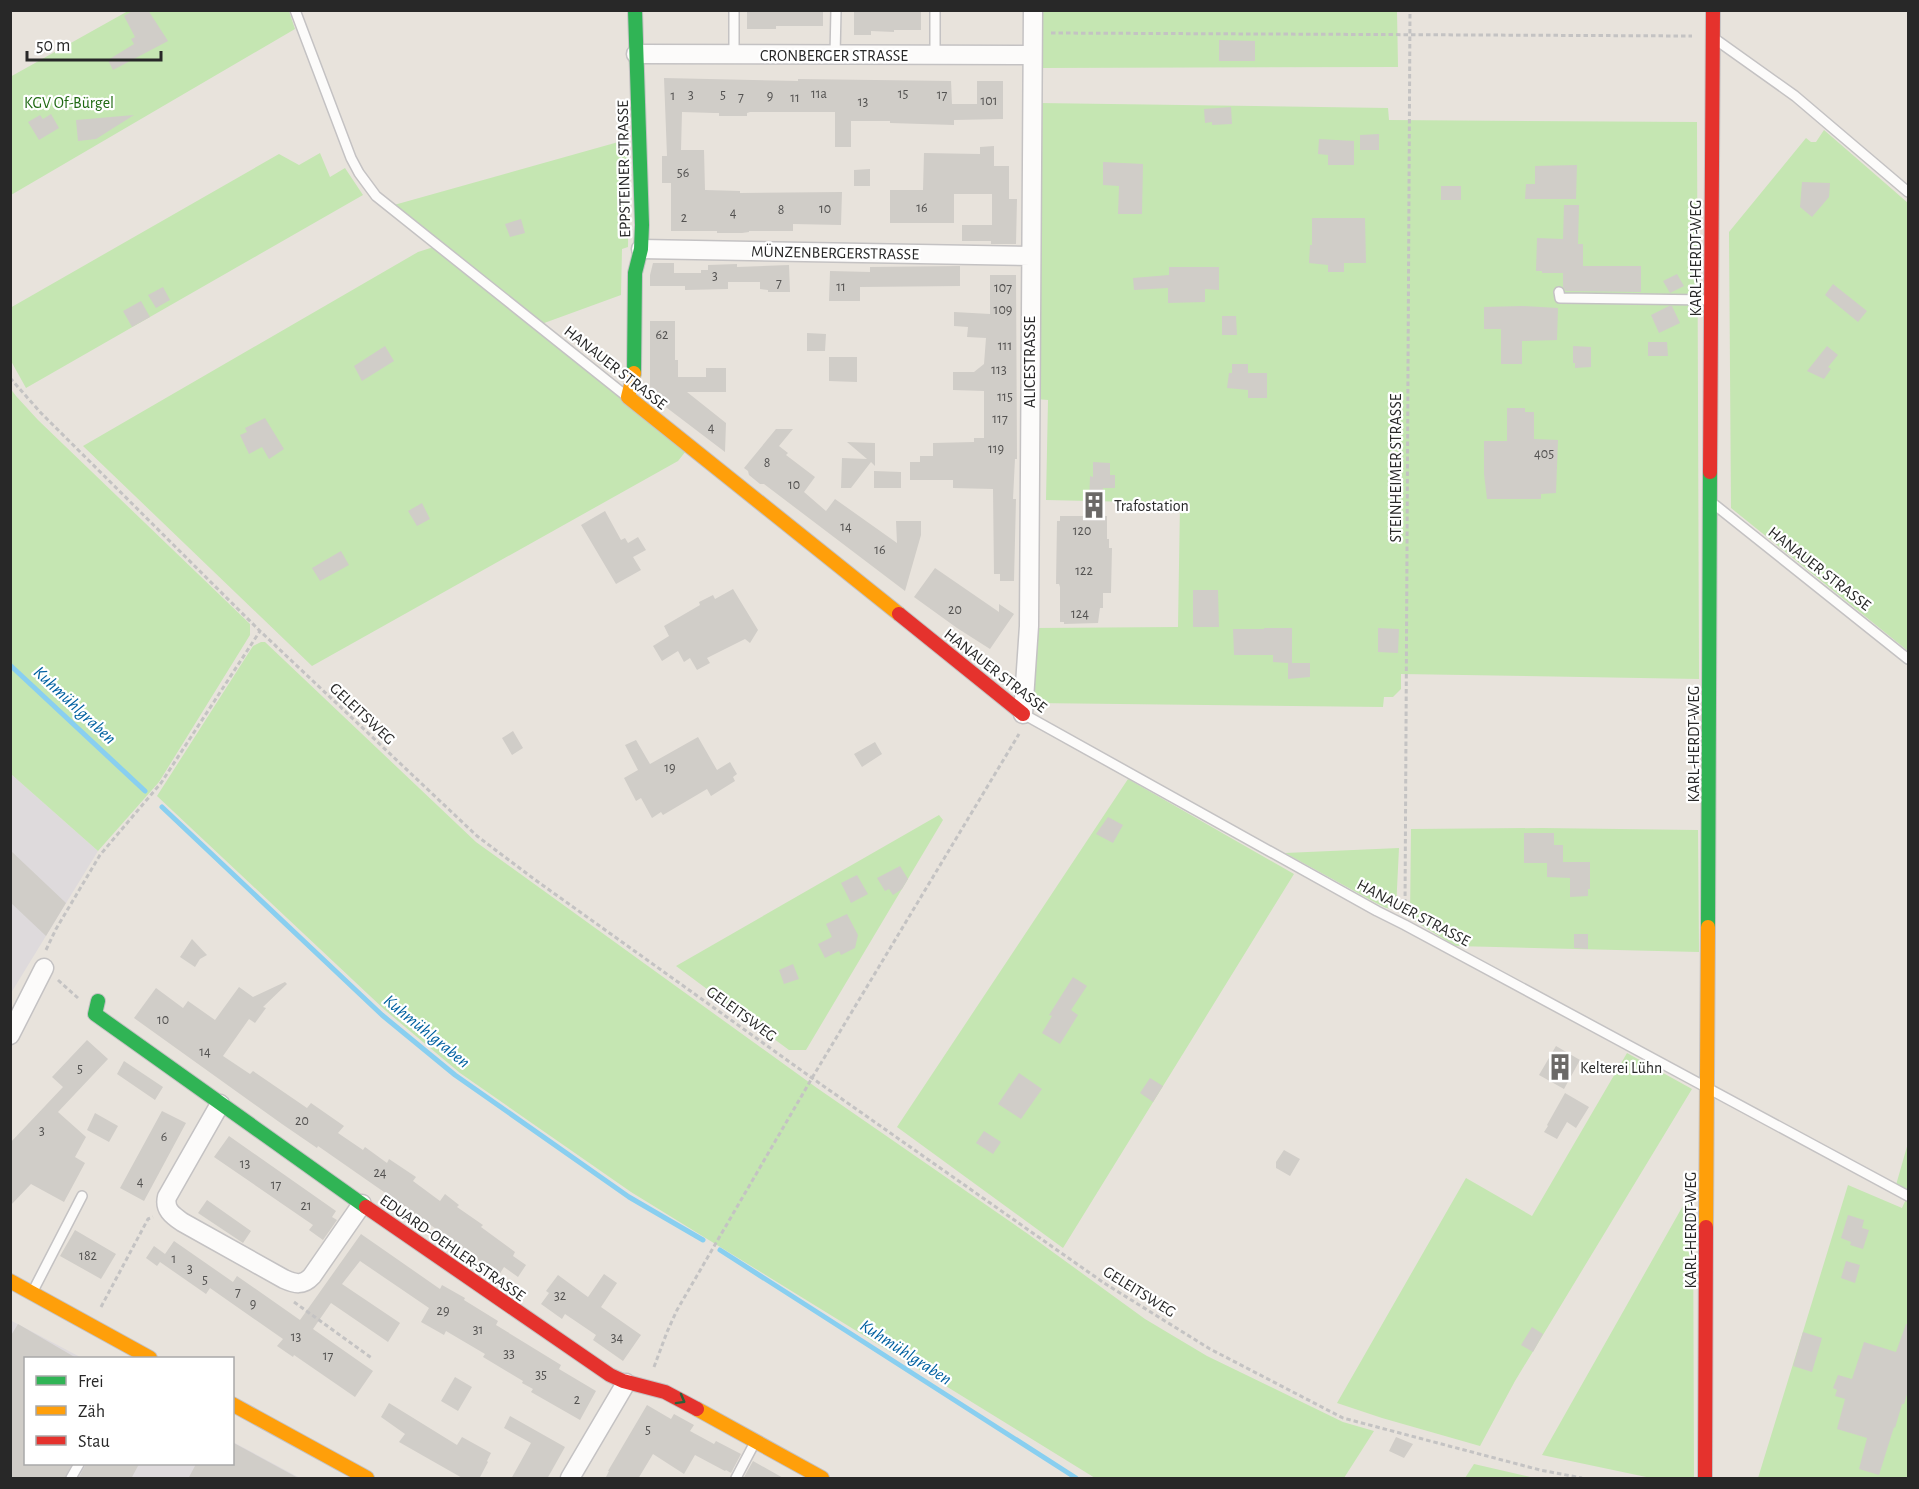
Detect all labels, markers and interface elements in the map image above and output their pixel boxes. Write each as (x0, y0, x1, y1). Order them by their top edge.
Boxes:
scale bar (27, 24, 160, 62)
text: 50 m (36, 37, 70, 55)
street label: CRONBERGER STRASSE (760, 48, 908, 64)
house number: 11a (811, 87, 828, 101)
house number: 15 (898, 87, 908, 101)
house number: 3 (688, 88, 694, 102)
house number: 5 (720, 88, 726, 102)
house number: 17 (937, 88, 947, 102)
house number: 1 (671, 89, 675, 103)
house number: 9 (767, 89, 773, 103)
house number: 7 (738, 90, 744, 104)
house number: 11 (790, 91, 800, 105)
house number: 101 (980, 94, 998, 108)
park label: KGV Of-Bürgel (24, 95, 114, 111)
house number: 13 (858, 95, 869, 109)
street label: EPPSTEINER STRASSE (615, 100, 633, 238)
house number: 56 (677, 166, 689, 180)
street label: KARL-HERDT-WEG (1688, 200, 1704, 316)
house number: 16 (916, 201, 928, 215)
house number: 10 (819, 202, 831, 216)
house number: 8 (778, 203, 784, 217)
house number: 4 (730, 206, 737, 220)
house number: 2 (681, 211, 687, 225)
street label: MÜNZENBERGERSTRASSE (751, 242, 919, 262)
house number: 3 (712, 269, 718, 283)
house number: 7 (776, 276, 782, 290)
house number: 11 (836, 280, 846, 294)
house number: 107 (994, 281, 1012, 295)
house number: 109 (994, 303, 1012, 317)
street label: ALICESTRASSE (1022, 316, 1038, 408)
street label: HANAUER STRASSE (561, 323, 670, 413)
house number: 62 (656, 328, 668, 342)
house number: 111 (998, 339, 1012, 353)
house number: 113 (991, 363, 1007, 377)
house number: 115 (997, 390, 1013, 404)
street label: STEINHEIMER STRASSE (1388, 393, 1404, 542)
house number: 117 (992, 412, 1008, 426)
house number: 4 (708, 421, 715, 435)
house number: 119 (988, 442, 1004, 456)
house number: 405 (1534, 447, 1554, 461)
house number: 8 (764, 456, 770, 470)
house number: 10 (788, 478, 800, 492)
building icon: Trafostation (1079, 490, 1109, 520)
place label: Trafostation (1114, 498, 1189, 514)
house number: 14 (840, 520, 852, 534)
house number: 120 (1073, 524, 1091, 538)
street label: HANAUER STRASSE (1765, 524, 1874, 614)
house number: 16 (874, 543, 886, 557)
house number: 122 (1075, 564, 1093, 578)
house number: 20 (948, 603, 962, 617)
house number: 124 (1071, 607, 1089, 621)
street label: HANAUER STRASSE (941, 626, 1050, 716)
water label: Kuhmühlgraben (30, 663, 119, 748)
street label: GELEITSWEG (327, 680, 398, 748)
street label: KARL-HERDT-WEG (1686, 686, 1702, 802)
house number: 19 (664, 761, 676, 775)
street label: HANAUER STRASSE (1354, 876, 1473, 950)
street label: GELEITSWEG (703, 983, 779, 1044)
water label: Kuhmühlgraben (380, 992, 473, 1072)
house number: 10 (157, 1013, 169, 1027)
house number: 14 (199, 1045, 211, 1059)
building icon: Kelterei Lühn (1545, 1052, 1575, 1082)
place label: Kelterei Lühn (1580, 1060, 1662, 1076)
house number: 5 (77, 1062, 83, 1076)
house number: 20 (295, 1114, 309, 1128)
house number: 3 (39, 1124, 45, 1138)
house number: 6 (161, 1130, 167, 1144)
house number: 13 (240, 1157, 251, 1171)
house number: 24 (373, 1166, 387, 1180)
street label: KARL-HERDT-WEG (1683, 1172, 1699, 1288)
house number: 4 (137, 1175, 144, 1189)
house number: 17 (271, 1178, 281, 1192)
street label: EDUARD-OEHLER-STRASSE (377, 1192, 528, 1304)
house number: 21 (300, 1199, 312, 1213)
house number: 182 (79, 1249, 97, 1263)
house number: 1 (172, 1252, 176, 1266)
house number: 3 (187, 1262, 193, 1276)
street label: GELEITSWEG (1100, 1263, 1179, 1320)
house number: 5 (202, 1273, 208, 1287)
house number: 7 (235, 1285, 241, 1299)
house number: 32 (554, 1289, 566, 1303)
house number: 9 (250, 1297, 256, 1311)
house number: 29 (437, 1304, 449, 1318)
water label: Kuhmühlgraben (856, 1317, 954, 1389)
house number: 31 (473, 1323, 483, 1337)
house number: 13 (291, 1330, 302, 1344)
house number: 34 (611, 1331, 624, 1345)
house number: 33 (503, 1347, 515, 1361)
house number: 17 (323, 1349, 333, 1363)
legend (24, 1357, 234, 1465)
house number: 35 (535, 1368, 547, 1382)
text: Frei (78, 1373, 104, 1391)
house number: 2 (574, 1393, 580, 1407)
one-way arrow (674, 1393, 685, 1404)
text: Zäh (78, 1403, 105, 1421)
house number: 5 (645, 1423, 651, 1437)
text: Stau (78, 1433, 110, 1451)

